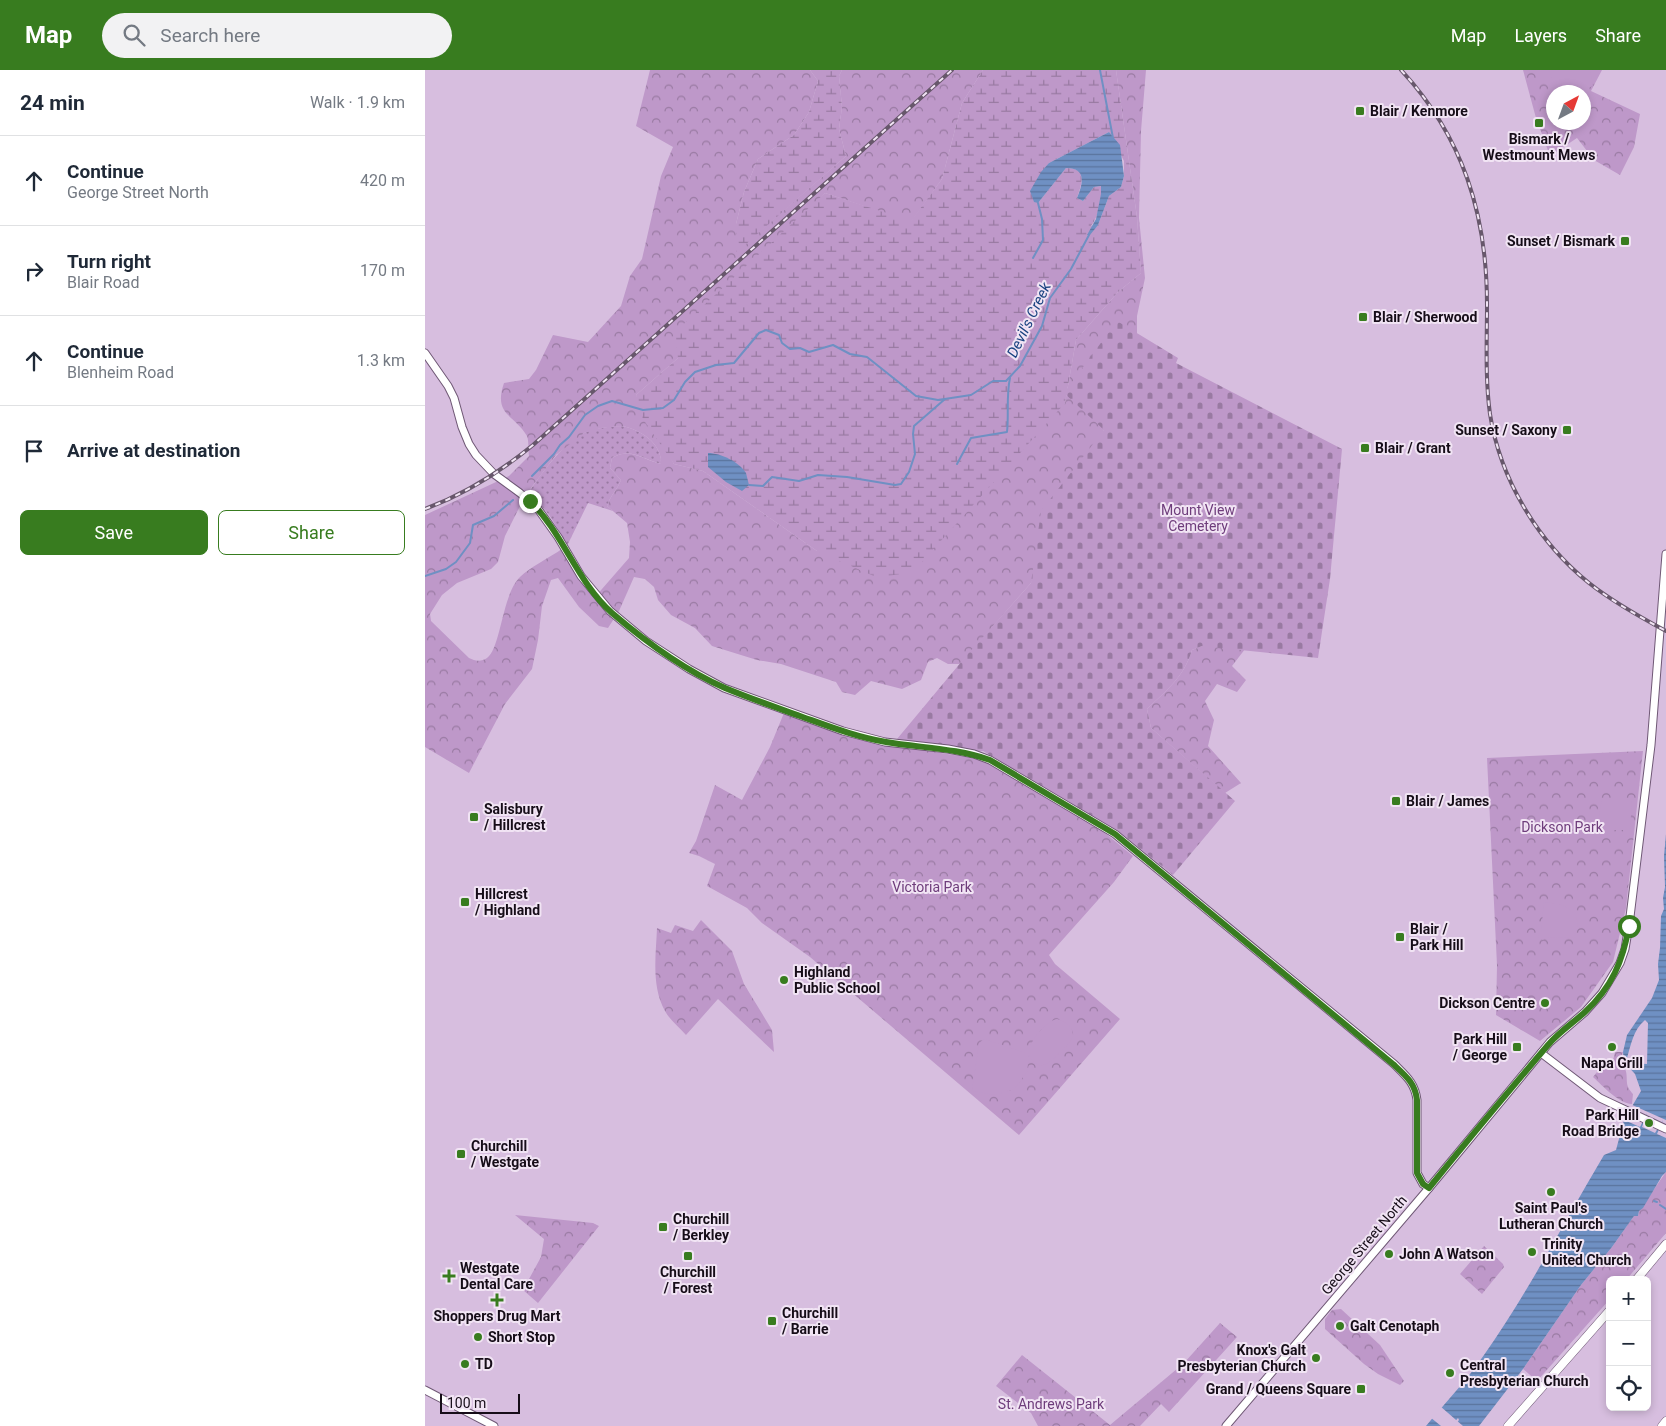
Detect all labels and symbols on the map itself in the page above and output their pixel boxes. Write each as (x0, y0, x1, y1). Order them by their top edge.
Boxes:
north arrow (1546, 85, 1591, 130)
place label: Blair / Kenmore (1370, 103, 1468, 119)
marker: Blair / Kenmore (1354, 105, 1366, 117)
marker: Bismark / Westmount Mews (1533, 117, 1545, 129)
place label: Bismark / Westmount Mews (1483, 131, 1595, 163)
place label: Sunset / Bismark (1507, 233, 1616, 249)
marker: Sunset / Bismark (1619, 235, 1631, 247)
water label: Devil's Creek (1003, 279, 1055, 361)
place label: Blair / Sherwood (1373, 309, 1477, 325)
marker: Blair / Sherwood (1357, 311, 1369, 323)
place label: Sunset / Saxony (1455, 422, 1558, 438)
marker: Sunset / Saxony (1561, 424, 1573, 436)
place label: Blair / Grant (1375, 440, 1451, 456)
marker: Blair / Grant (1359, 442, 1371, 454)
route end (519, 490, 542, 513)
park label: Mount View Cemetery (1161, 502, 1235, 534)
place label: Blair / James (1406, 793, 1489, 809)
marker: Blair / James (1390, 795, 1402, 807)
place label: Salisbury / Hillcrest (483, 801, 546, 833)
marker: Salisbury / Hillcrest (468, 811, 480, 823)
park label: Dickson Park (1521, 819, 1604, 835)
park label: Victoria Park (892, 879, 973, 895)
place label: Hillcrest / Highland (474, 886, 540, 918)
marker: Hillcrest / Highland (459, 896, 471, 908)
route start (1618, 915, 1641, 938)
place label: Blair / Park Hill (1410, 921, 1464, 953)
marker: Blair / Park Hill (1394, 931, 1406, 943)
place label: Highland Public School (794, 964, 880, 996)
marker: Highland Public School (778, 974, 790, 986)
place label: Dickson Centre (1439, 995, 1535, 1011)
marker: Dickson Centre (1539, 997, 1551, 1009)
place label: Park Hill / George (1452, 1031, 1507, 1063)
marker: Park Hill / George (1511, 1041, 1523, 1053)
marker: Napa Grill (1606, 1041, 1618, 1053)
place label: Napa Grill (1581, 1055, 1643, 1071)
place label: Park Hill Road Bridge (1562, 1107, 1639, 1139)
marker: Park Hill Road Bridge (1643, 1117, 1655, 1129)
place label: Churchill / Westgate (470, 1138, 539, 1170)
marker: Churchill / Westgate (455, 1148, 467, 1160)
marker: Saint Paul's Lutheran Church (1545, 1186, 1557, 1198)
street label: George Street North (1318, 1192, 1410, 1298)
place label: Saint Paul's Lutheran Church (1499, 1200, 1603, 1232)
place label: Churchill / Berkley (672, 1211, 730, 1243)
marker: Churchill / Berkley (657, 1221, 669, 1233)
place label: Trinity United Church (1542, 1236, 1632, 1268)
place label: John A Watson (1399, 1246, 1494, 1262)
marker: Trinity United Church (1526, 1246, 1538, 1258)
marker: John A Watson (1383, 1248, 1395, 1260)
marker: Churchill / Forest (682, 1250, 694, 1262)
place label: Westgate Dental Care (460, 1260, 534, 1292)
place label: Churchill / Forest (660, 1264, 716, 1296)
marker: Westgate Dental Care (442, 1269, 456, 1283)
marker: Shoppers Drug Mart (491, 1294, 503, 1306)
place label: Churchill / Barrie (781, 1305, 838, 1337)
place label: Shoppers Drug Mart (434, 1308, 561, 1324)
marker: Churchill / Barrie (766, 1315, 778, 1327)
place label: Galt Cenotaph (1350, 1318, 1440, 1334)
marker: Galt Cenotaph (1334, 1320, 1346, 1332)
place label: Short Stop (488, 1329, 555, 1345)
marker: Short Stop (472, 1331, 484, 1343)
place label: Knox's Galt Presbyterian Church (1177, 1342, 1306, 1374)
marker: Knox's Galt Presbyterian Church (1310, 1352, 1322, 1364)
place label: TD (475, 1356, 493, 1372)
place label: Central Presbyterian Church (1460, 1357, 1589, 1389)
marker: TD (459, 1358, 471, 1370)
marker: Central Presbyterian Church (1444, 1367, 1456, 1379)
place label: Grand / Queens Square (1206, 1381, 1351, 1397)
marker: Grand / Queens Square (1355, 1383, 1367, 1395)
scale bar (440, 1391, 520, 1414)
park label: St. Andrews Park (998, 1396, 1105, 1412)

